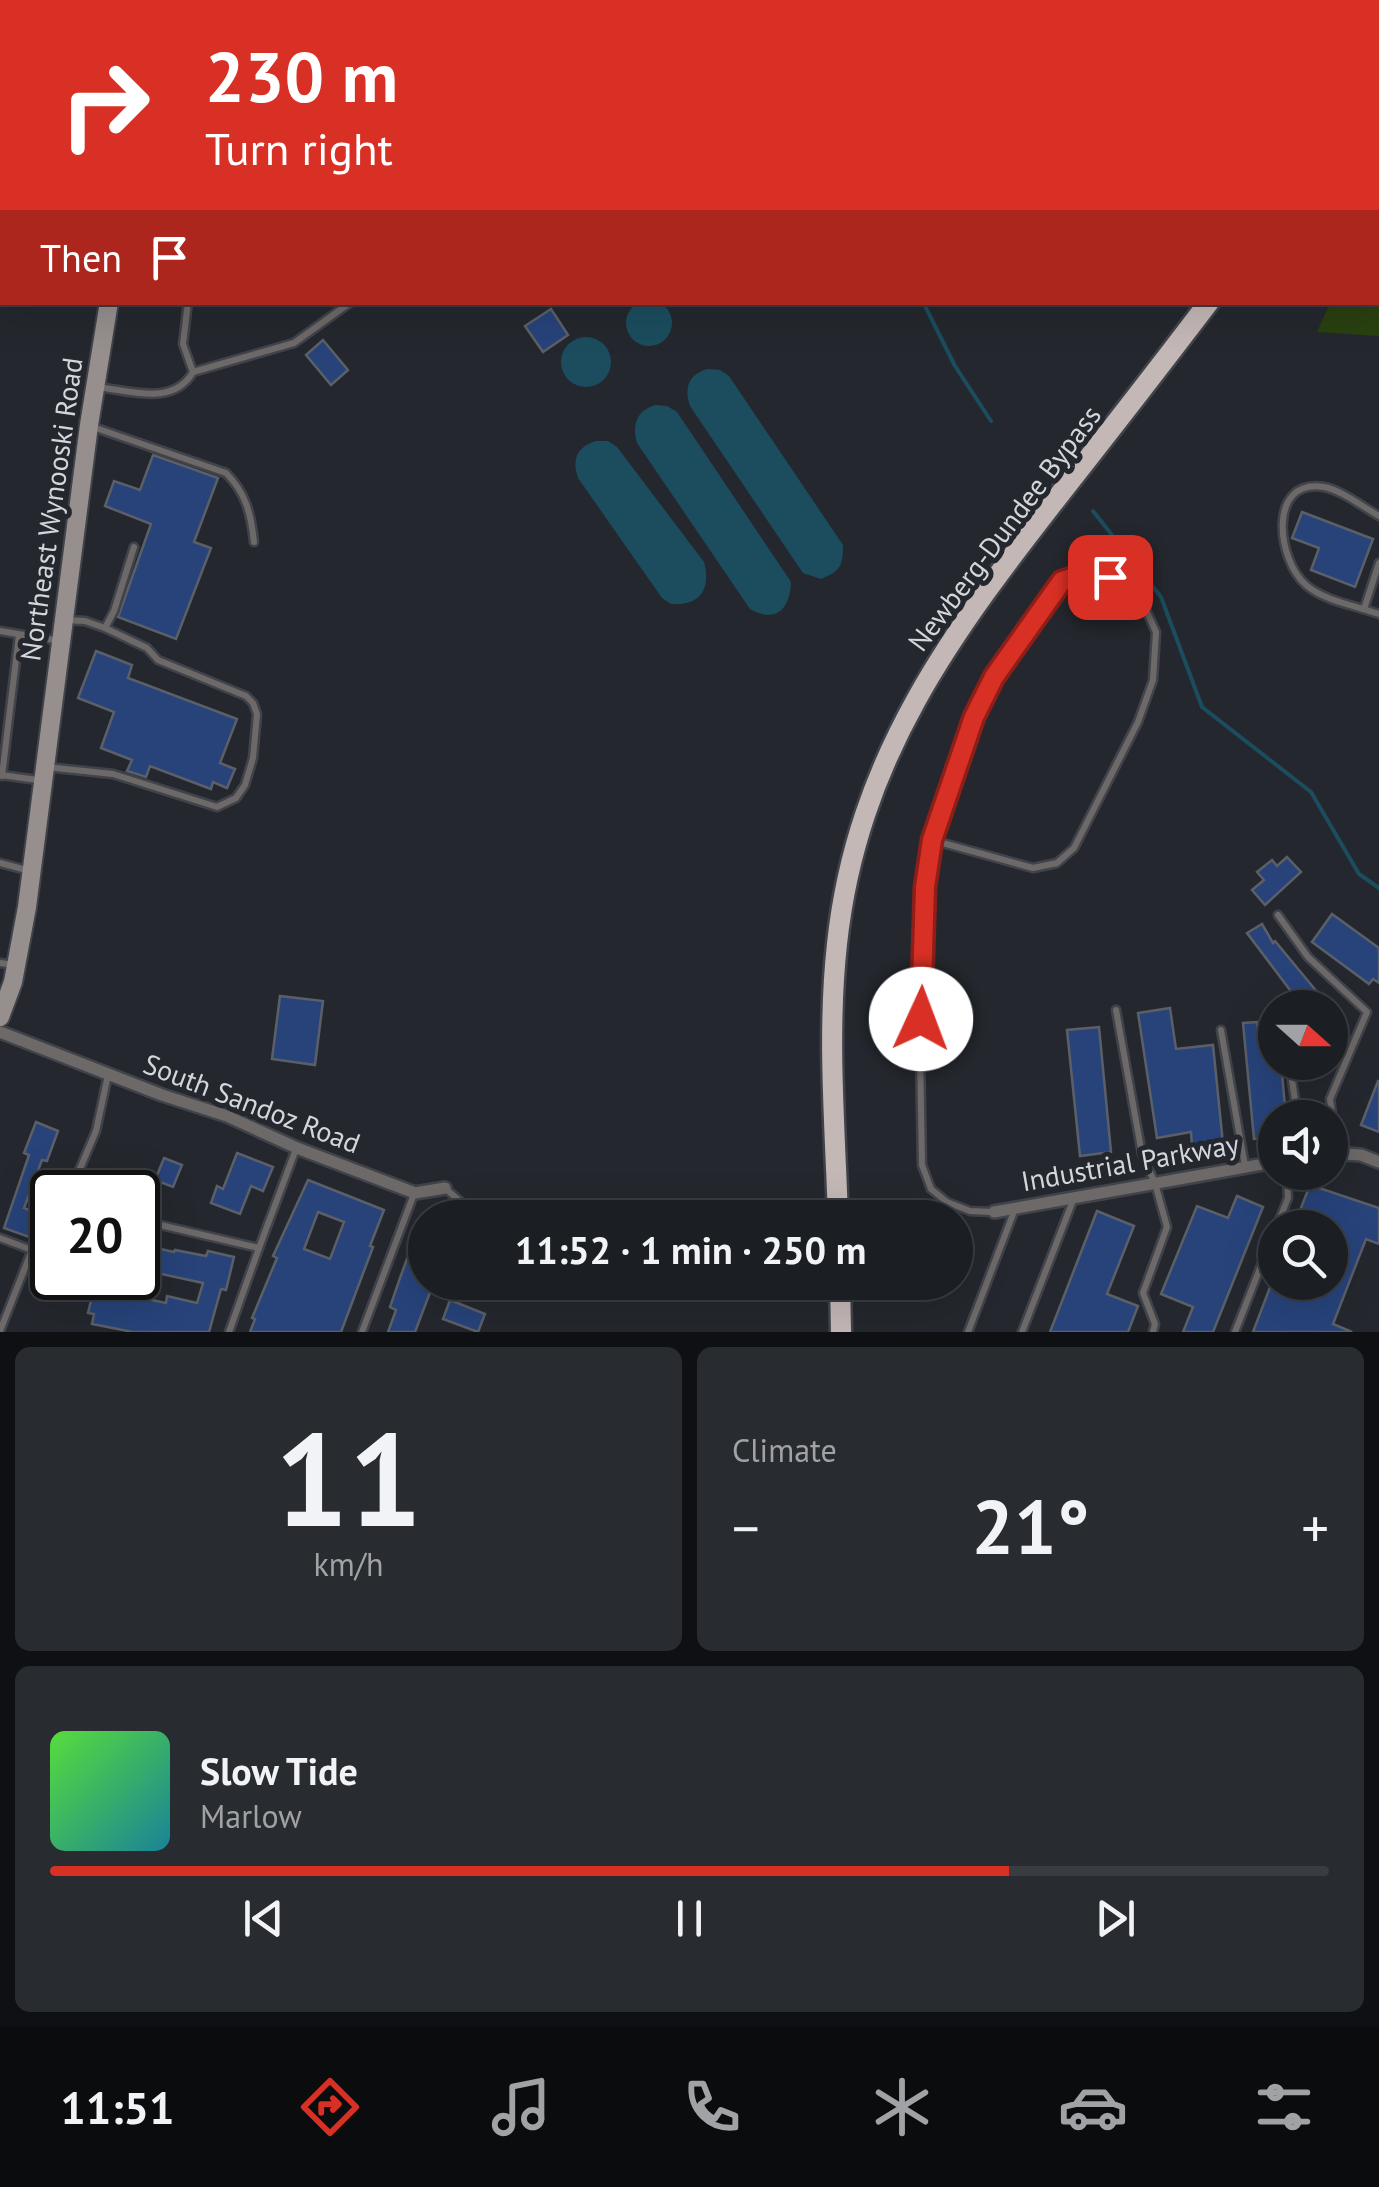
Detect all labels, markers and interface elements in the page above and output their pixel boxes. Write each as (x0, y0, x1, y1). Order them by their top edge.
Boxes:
text: 230 m (205, 31, 398, 121)
icon: right (40, 40, 170, 170)
text: Turn right (205, 119, 393, 177)
icon: arrive (142, 230, 197, 285)
text: Then (40, 233, 122, 282)
street label: Northeast Wynooski Road (11, 355, 91, 663)
street label: Newberg-Dundee Bypass (899, 398, 1109, 658)
pin (1068, 535, 1153, 620)
icon: arrive (1083, 550, 1138, 605)
position arrow (869, 967, 973, 1071)
north arrow (1258, 990, 1348, 1080)
map controls (1258, 990, 1348, 1300)
street label: South Sandoz Road (138, 1045, 366, 1161)
button: sound (1258, 1100, 1348, 1190)
street label: Industrial Parkway (1018, 1125, 1242, 1199)
speed limit sign: 20 (30, 1170, 160, 1300)
button: search (1258, 1210, 1348, 1300)
text: 11:52 · 1 min · 250 m (515, 1225, 866, 1274)
text: 11 (275, 1394, 422, 1562)
text: Climate (732, 1429, 837, 1471)
text: 21° (972, 1478, 1089, 1575)
text: − (732, 1492, 760, 1563)
text: + (1301, 1492, 1329, 1563)
text: km/h (313, 1543, 384, 1585)
text: Slow Tide (200, 1746, 358, 1795)
text: Marlow (200, 1795, 302, 1837)
icon: previous (236, 1891, 291, 1946)
icon: pause (662, 1891, 717, 1946)
icon: next (1088, 1891, 1143, 1946)
icon: directions (295, 2072, 365, 2142)
icon: music (486, 2072, 556, 2142)
icon: phone (677, 2072, 747, 2142)
icon: climate (867, 2072, 937, 2142)
icon: car (1058, 2072, 1128, 2142)
icon: filters (1249, 2072, 1319, 2142)
text: 11:51 (60, 2078, 175, 2136)

